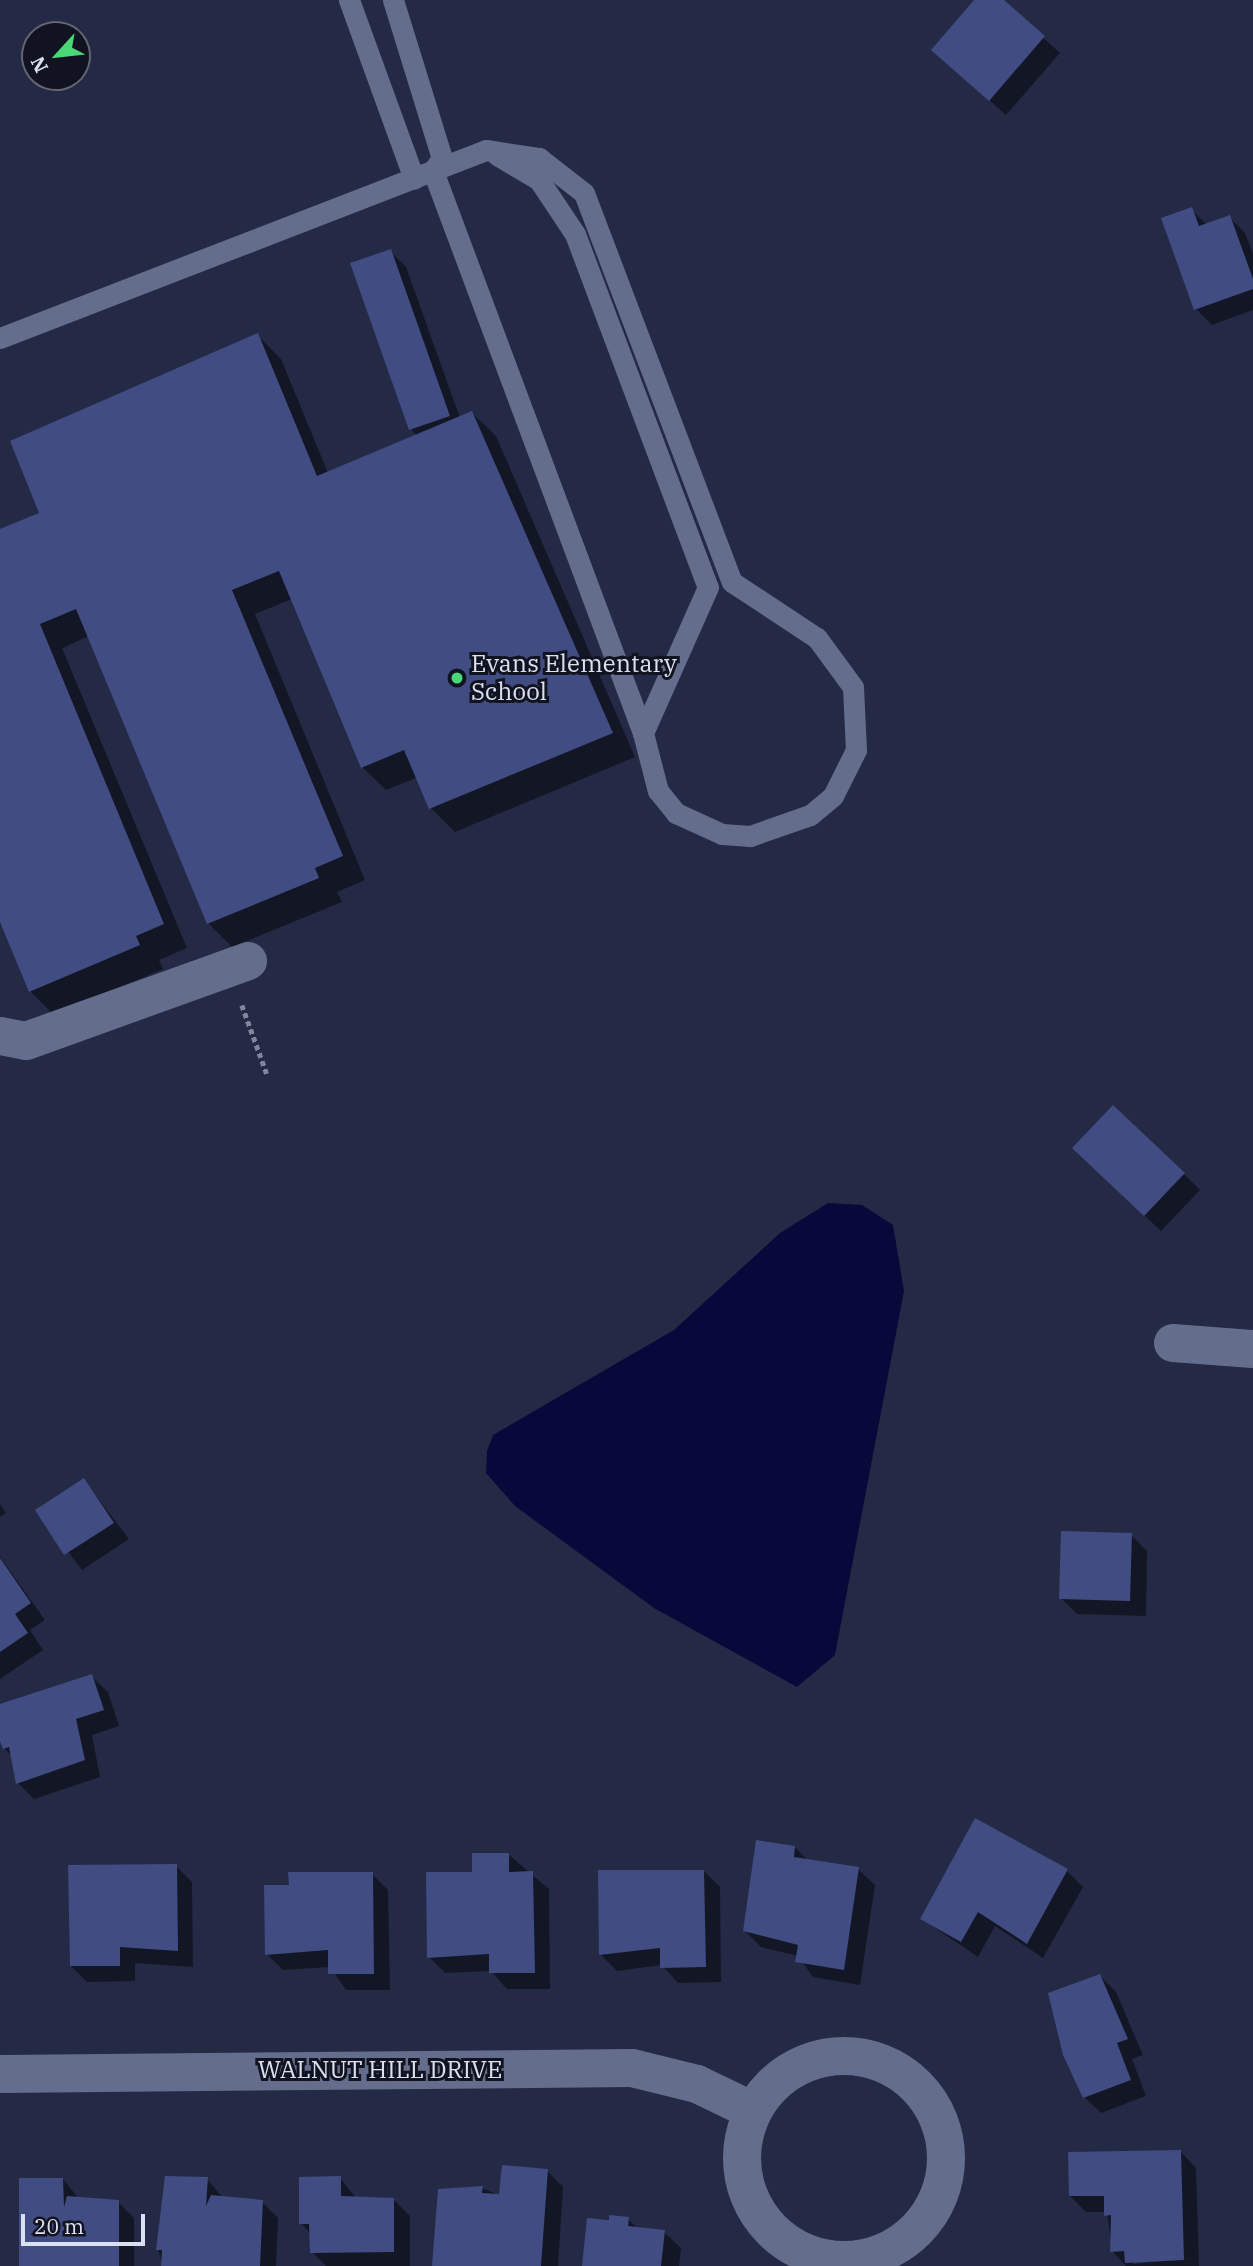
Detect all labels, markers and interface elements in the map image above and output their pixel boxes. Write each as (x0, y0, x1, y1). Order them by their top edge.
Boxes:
north arrow (21, 21, 91, 91)
text: N (25, 52, 53, 77)
place label: Evans Elementary School (471, 650, 677, 706)
marker: Evans Elementary School (449, 670, 465, 686)
street label: WALNUT HILL DRIVE (258, 2056, 502, 2084)
scale bar (24, 2200, 149, 2244)
text: 20 m (34, 2212, 84, 2240)

